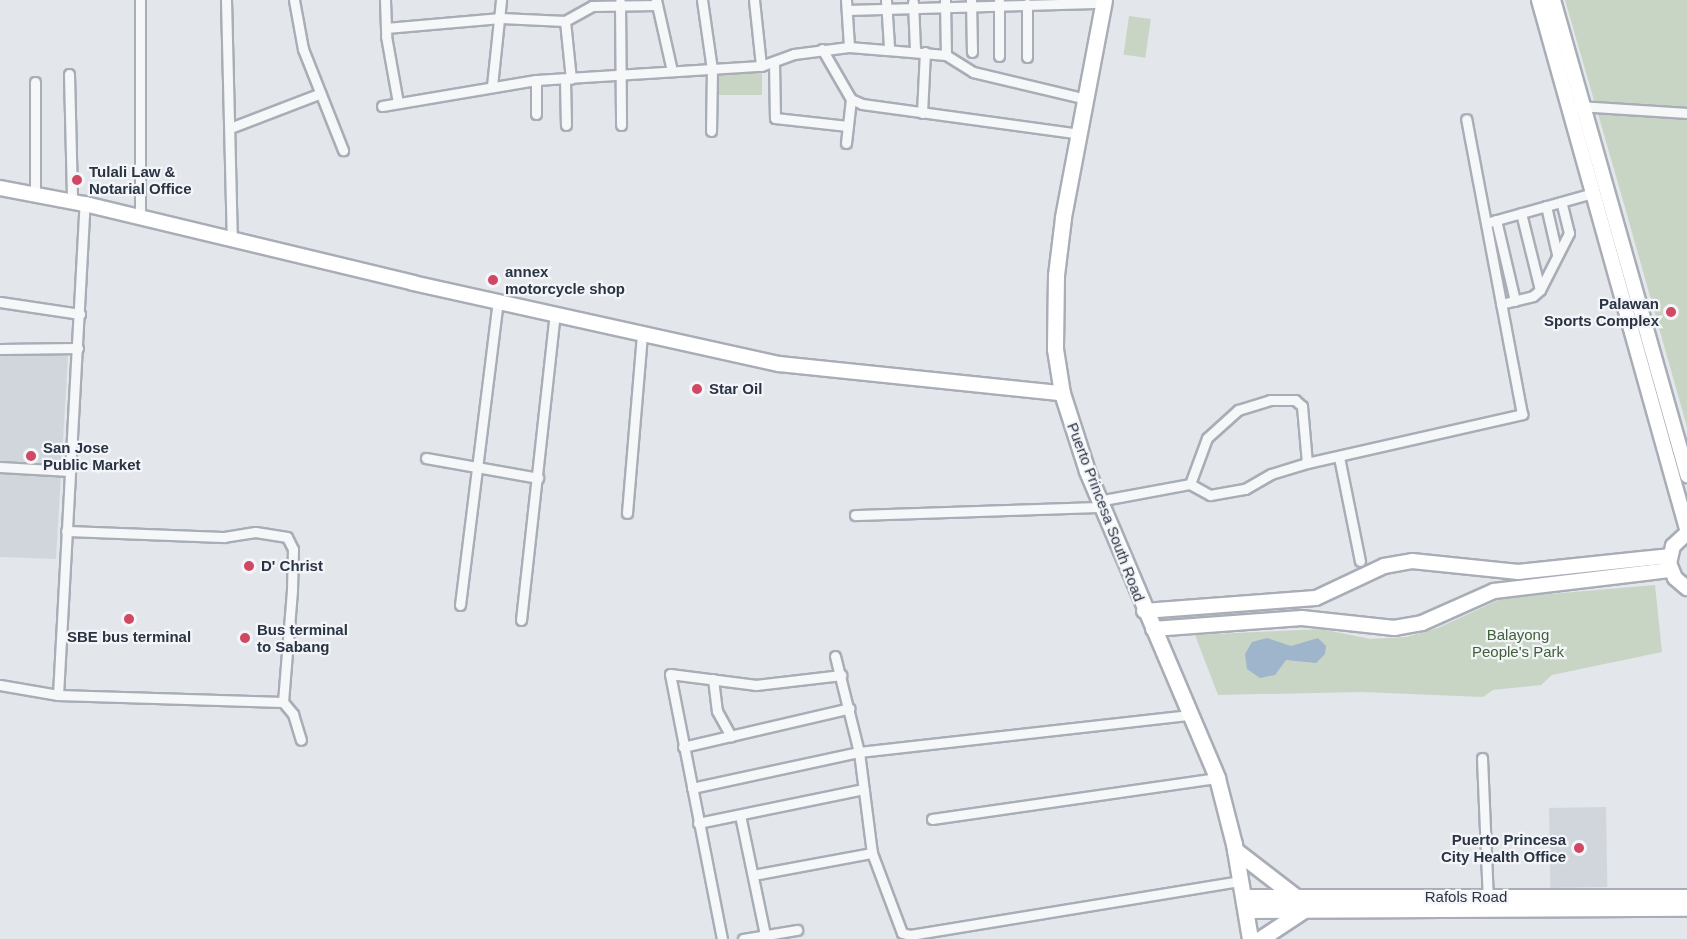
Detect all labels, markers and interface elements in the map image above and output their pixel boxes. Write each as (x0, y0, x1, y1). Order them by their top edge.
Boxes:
place label: Tulali Law & Notarial Office (89, 162, 192, 197)
marker: Tulali Law & Notarial Office (70, 173, 84, 187)
place label: annex motorcycle shop (505, 262, 625, 297)
marker: annex motorcycle shop (486, 273, 500, 287)
place label: Palawan Sports Complex (1544, 294, 1659, 329)
marker: Palawan Sports Complex (1664, 305, 1678, 319)
place label: Star Oil (709, 380, 762, 398)
marker: Star Oil (690, 382, 704, 396)
street label: Puerto Princesa South Road (1064, 420, 1148, 604)
place label: San Jose Public Market (43, 438, 141, 473)
marker: San Jose Public Market (24, 449, 38, 463)
place label: D' Christ (261, 557, 323, 575)
marker: D' Christ (242, 559, 256, 573)
marker: SBE bus terminal (122, 612, 136, 626)
place label: Bus terminal to Sabang (257, 620, 348, 655)
park label: Balayong People's Park (1472, 625, 1564, 660)
place label: SBE bus terminal (67, 628, 191, 646)
marker: Bus terminal to Sabang (238, 631, 252, 645)
place label: Puerto Princesa City Health Office (1441, 830, 1566, 865)
marker: Puerto Princesa City Health Office (1570, 839, 1588, 857)
street label: Rafols Road (1425, 888, 1507, 906)

